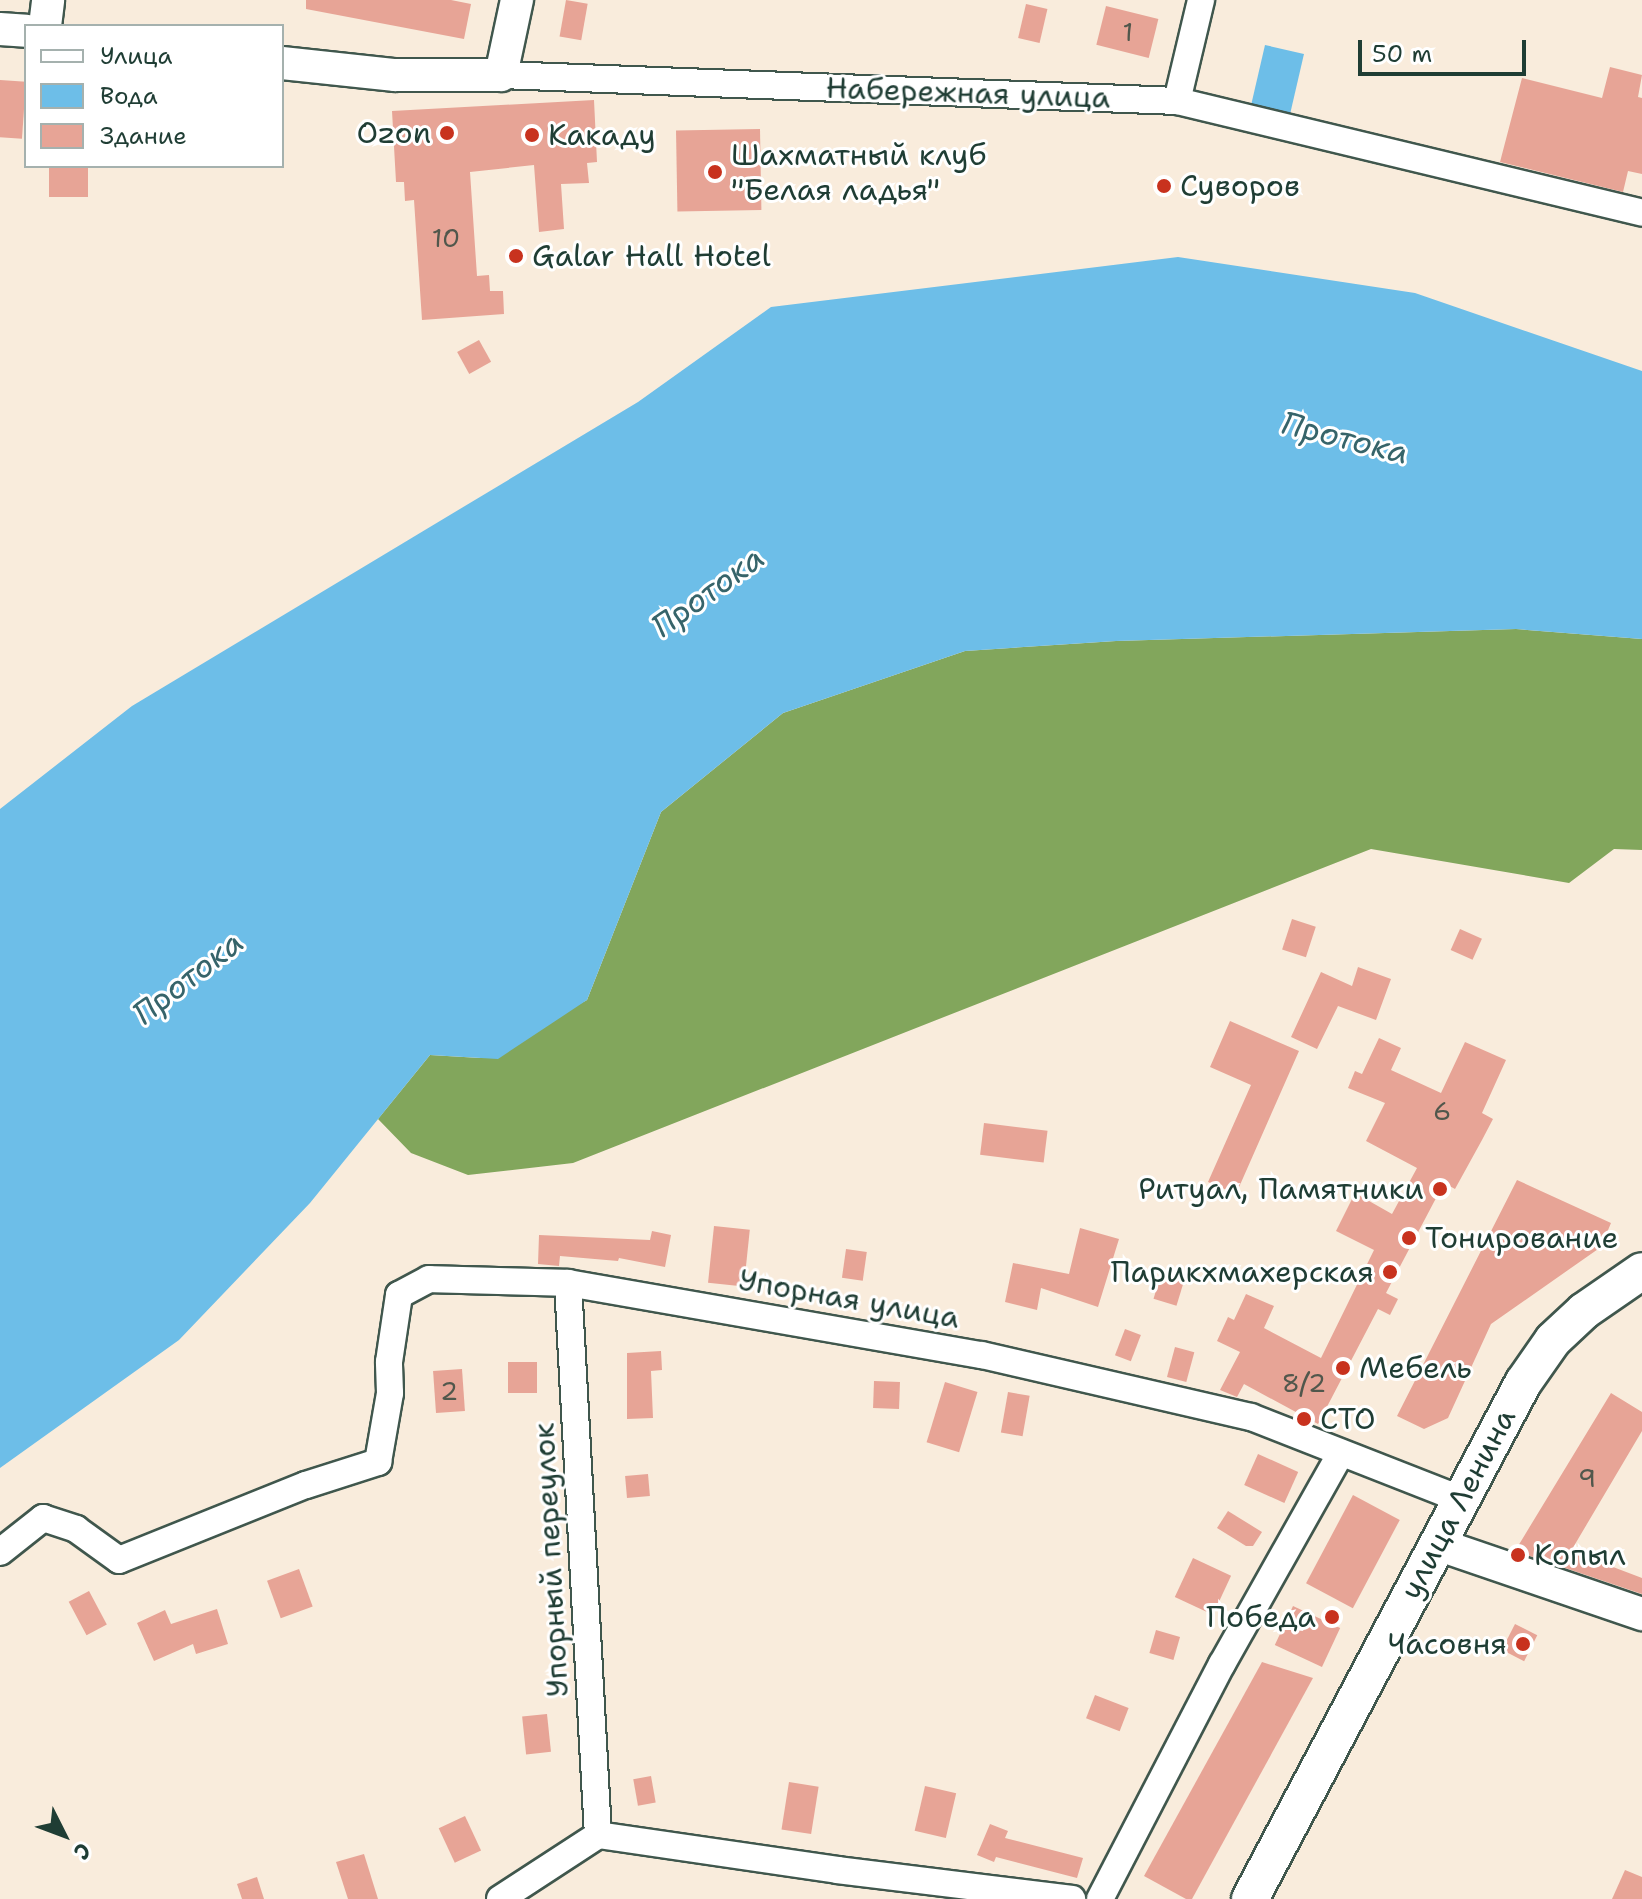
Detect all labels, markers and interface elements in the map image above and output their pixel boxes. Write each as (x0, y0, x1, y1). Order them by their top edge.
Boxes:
house number: 1 (1123, 16, 1133, 48)
legend (24, 24, 284, 168)
scale bar (1362, 24, 1530, 74)
text: 50 m (1372, 38, 1432, 70)
text: Улица (100, 40, 173, 72)
street label: Набережная улица (825, 70, 1111, 116)
text: Вода (100, 80, 158, 112)
place label: Ozon (356, 115, 431, 151)
place label: Какаду (548, 117, 656, 153)
text: Здание (100, 120, 187, 152)
marker: Ozon (438, 124, 456, 142)
marker: Какаду (523, 126, 541, 144)
place label: Шахматный клуб "Белая ладья" (731, 137, 986, 208)
marker: Шахматный клуб "Белая ладья" (706, 163, 724, 181)
place label: Суворов (1180, 168, 1300, 204)
marker: Суворов (1155, 177, 1173, 195)
house number: 10 (432, 222, 460, 254)
place label: Galar Hall Hotel (532, 238, 771, 274)
marker: Galar Hall Hotel (507, 247, 525, 265)
water label: Протока (1277, 404, 1413, 472)
water label: Протока (644, 538, 772, 646)
water label: Протока (125, 923, 251, 1033)
house number: 6 (1433, 1095, 1451, 1127)
place label: Ритуал, Памятники (1138, 1171, 1424, 1207)
marker: Ритуал, Памятники (1431, 1180, 1449, 1198)
place label: Тонирование (1425, 1220, 1618, 1256)
marker: Тонирование (1400, 1229, 1418, 1247)
place label: Парикхмахерская (1111, 1254, 1374, 1290)
street label: Упорная улица (736, 1262, 962, 1336)
marker: Парикхмахерская (1381, 1263, 1399, 1281)
place label: Мебель (1359, 1350, 1472, 1386)
marker: Мебель (1334, 1359, 1352, 1377)
house number: 8/2 (1282, 1367, 1326, 1399)
house number: 2 (440, 1375, 458, 1407)
place label: СТО (1320, 1401, 1376, 1437)
street label: улица Ленина (1393, 1403, 1523, 1605)
marker: СТО (1295, 1410, 1313, 1428)
street label: Упорный переулок (526, 1422, 576, 1698)
house number: 9 (1578, 1462, 1596, 1494)
place label: Копыл (1534, 1537, 1626, 1573)
marker: Копыл (1509, 1546, 1527, 1564)
place label: Победа (1206, 1599, 1316, 1635)
marker: Победа (1323, 1608, 1341, 1626)
place label: Часовня (1387, 1626, 1507, 1662)
marker: Часовня (1514, 1635, 1532, 1653)
north arrow (24, 1795, 104, 1875)
text: С (67, 1837, 98, 1866)

